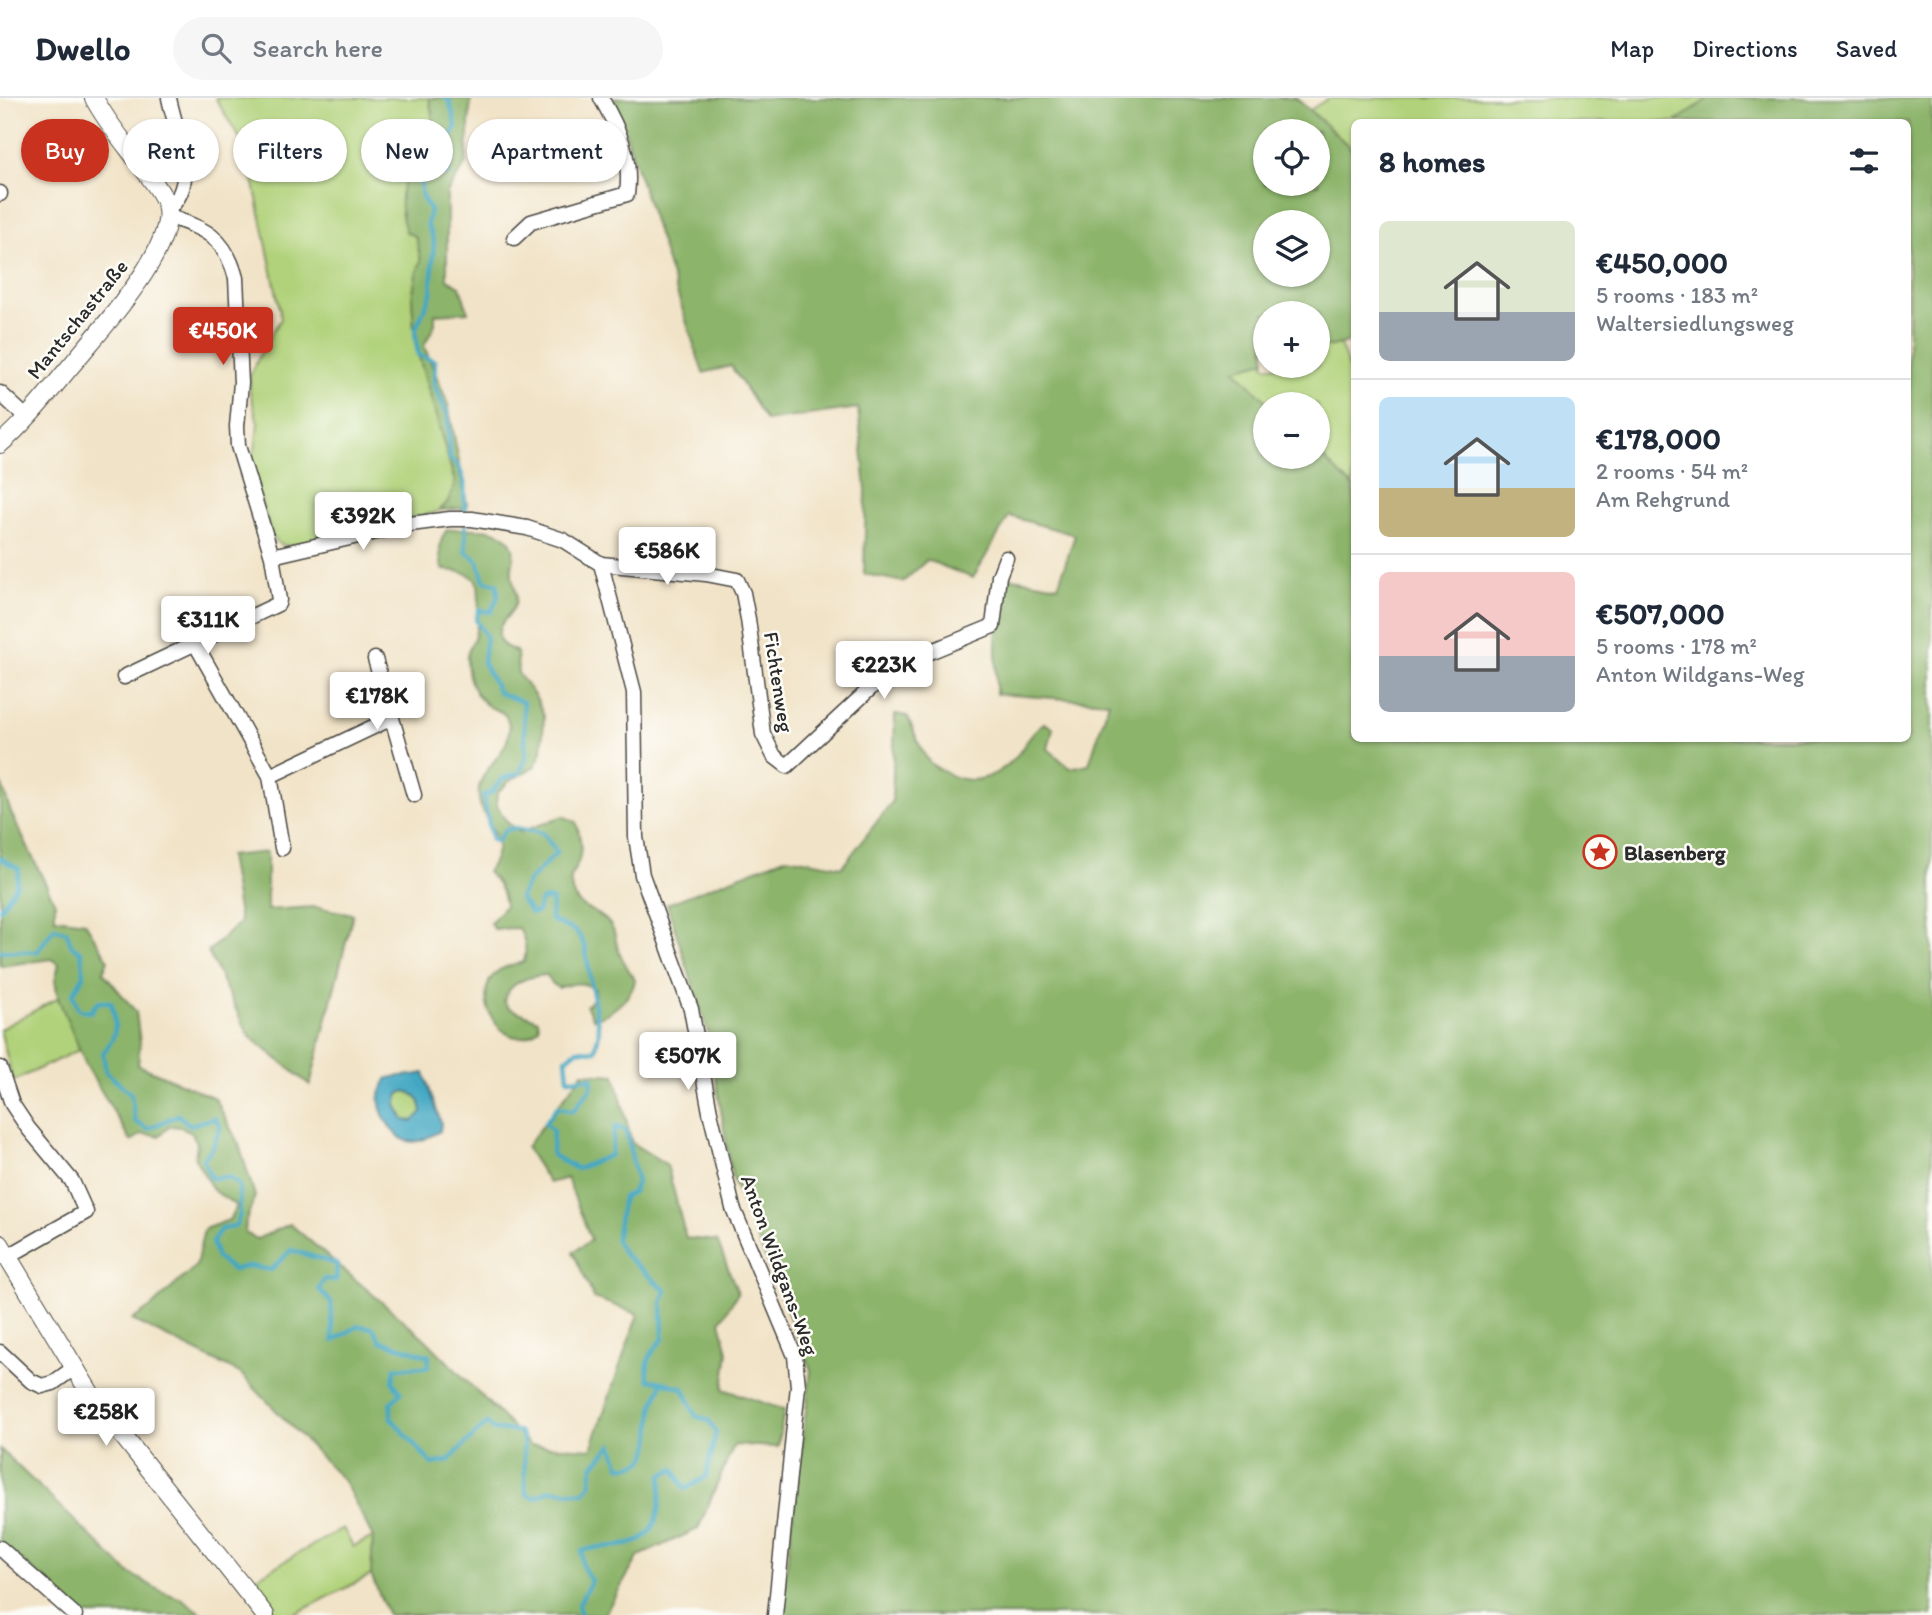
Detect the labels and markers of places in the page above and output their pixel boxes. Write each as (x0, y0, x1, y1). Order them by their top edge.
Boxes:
pin: €450K (174, 308, 272, 367)
pin: €392K (314, 492, 412, 552)
pin: €586K (618, 528, 716, 587)
pin: €311K (159, 596, 257, 656)
pin: €223K (835, 642, 933, 701)
pin: €178K (328, 672, 426, 732)
place icon: Blasenberg (1581, 833, 1619, 871)
place label: Blasenberg (1624, 840, 1727, 866)
pin: €507K (639, 1032, 737, 1092)
pin: €258K (57, 1388, 155, 1448)

